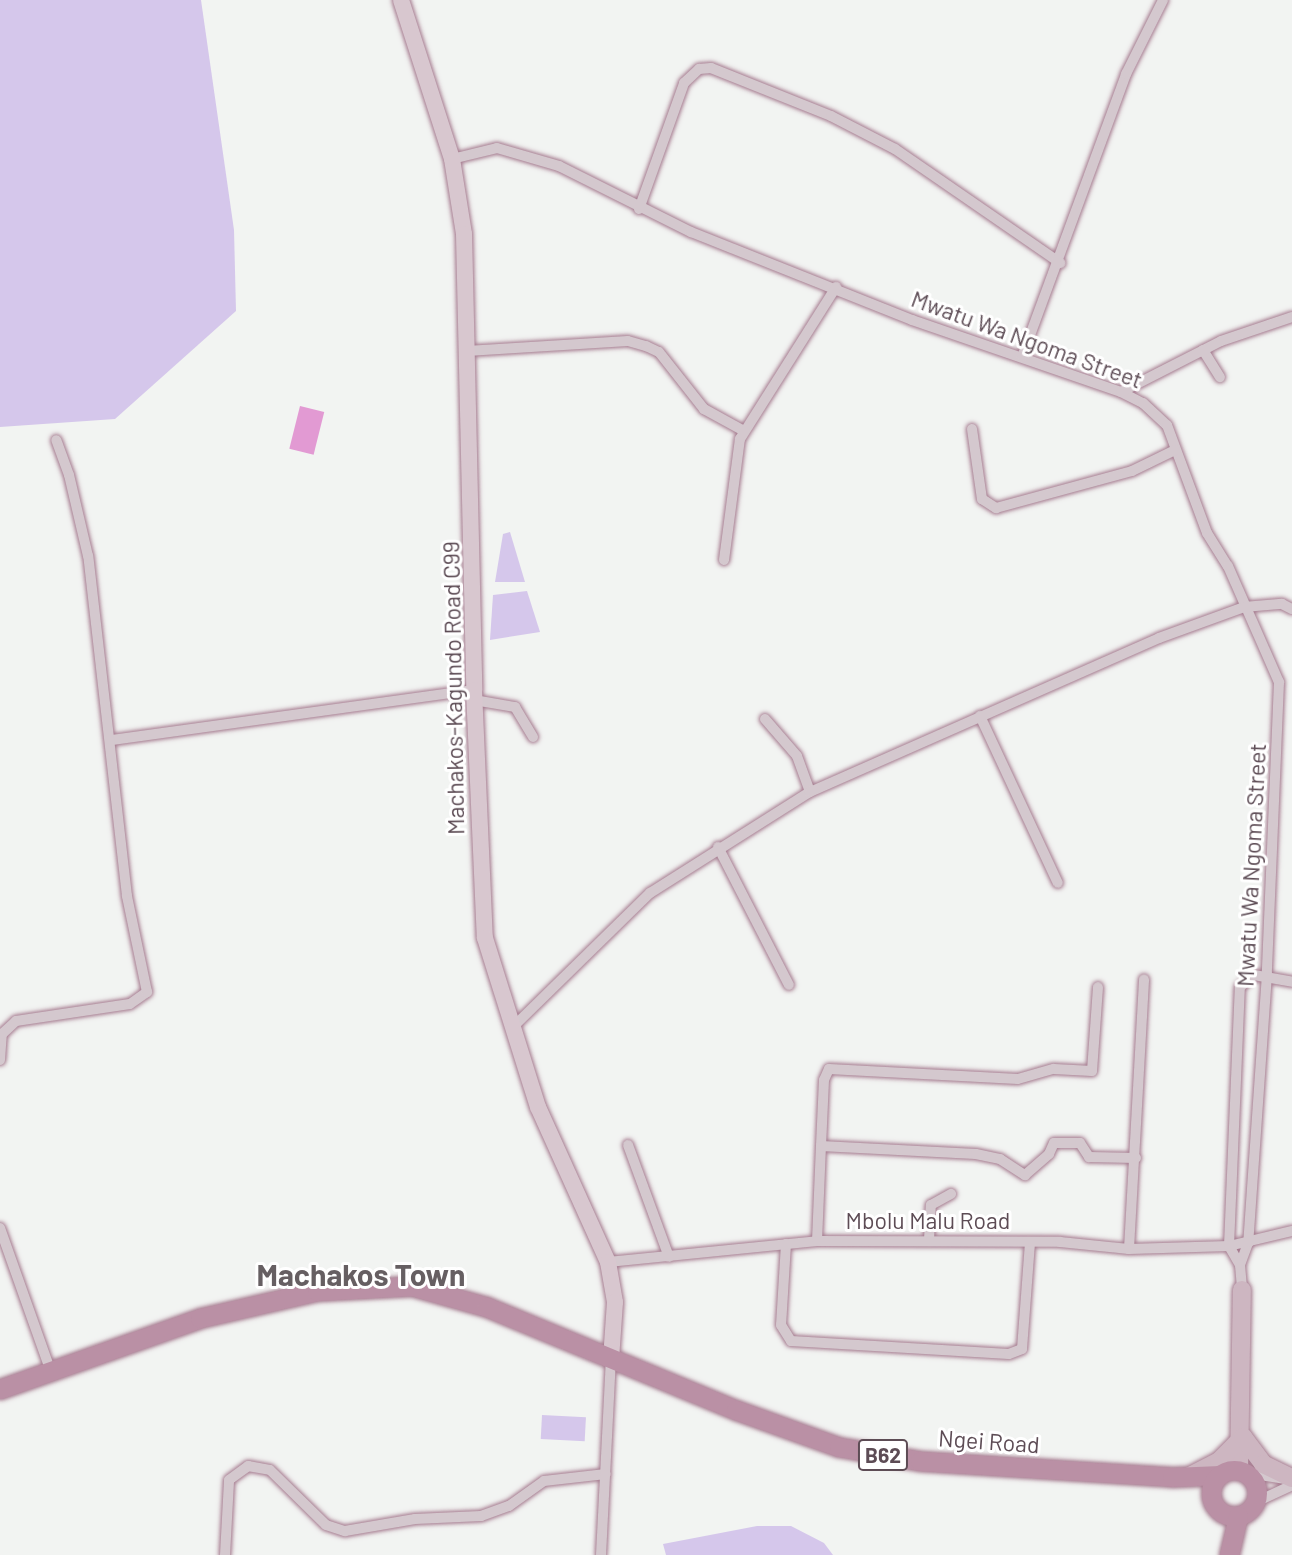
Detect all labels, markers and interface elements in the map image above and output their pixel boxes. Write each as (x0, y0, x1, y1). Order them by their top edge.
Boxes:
street label: Mwatu Wa Ngoma Street (908, 284, 1146, 394)
street label: Machakos-Kagundo Road C99 (437, 541, 469, 835)
street label: Mwatu Wa Ngoma Street (1231, 743, 1271, 987)
street label: Mbolu Malu Road (846, 1206, 1010, 1234)
district label: Machakos Town (257, 1256, 465, 1292)
street label: Ngei Road (937, 1424, 1041, 1458)
road number: B62 (857, 1438, 909, 1472)

